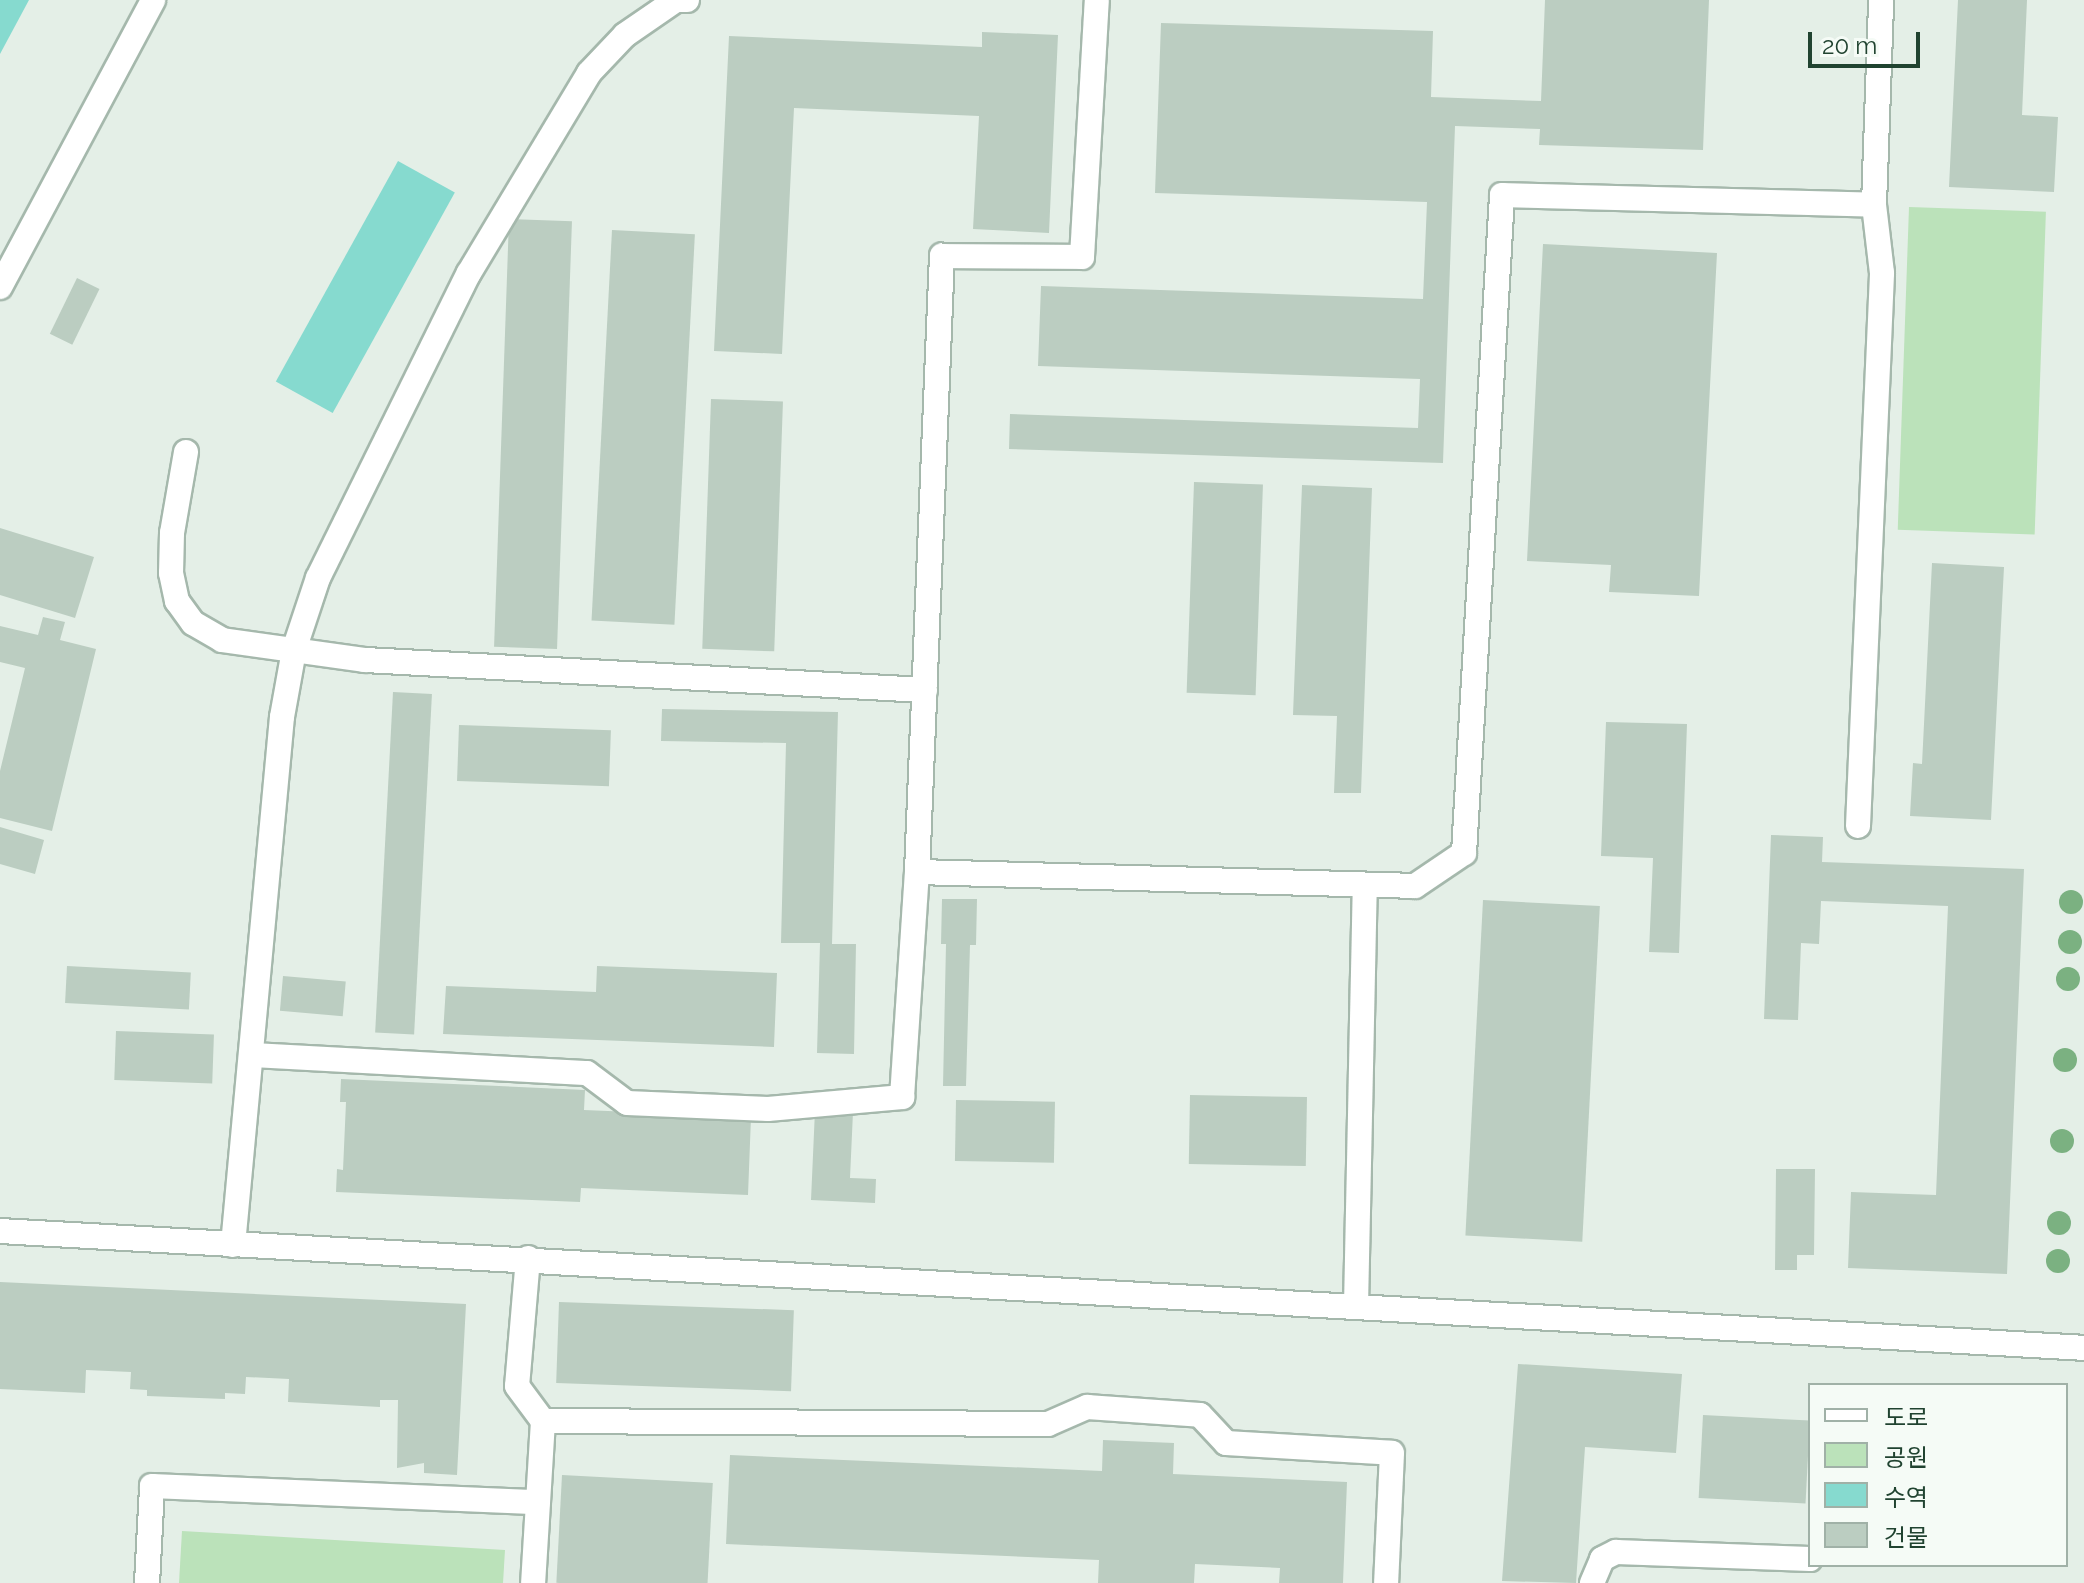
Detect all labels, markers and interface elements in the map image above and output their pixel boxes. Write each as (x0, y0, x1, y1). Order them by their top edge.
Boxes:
scale bar (1812, 16, 1924, 66)
text: 20 m (1822, 31, 1877, 60)
legend (1808, 1383, 2068, 1567)
text: 도로 (1884, 1403, 1928, 1432)
text: 공원 (1884, 1443, 1928, 1472)
text: 수역 (1884, 1483, 1928, 1512)
text: 건물 (1884, 1523, 1928, 1552)

